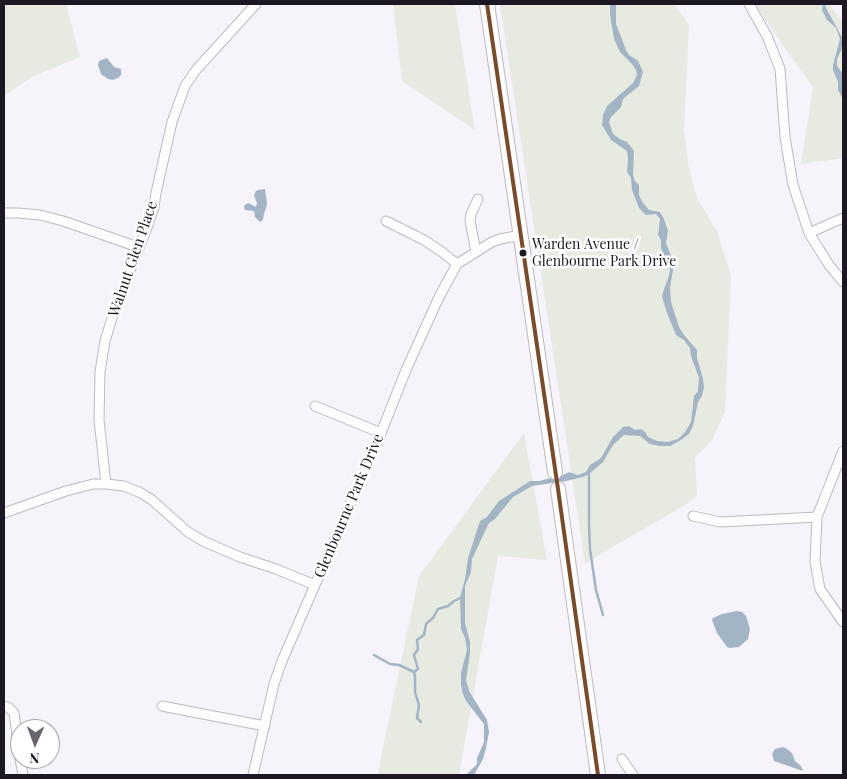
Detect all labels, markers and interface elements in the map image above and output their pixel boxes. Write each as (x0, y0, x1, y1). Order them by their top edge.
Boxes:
street label: Walnut Glen Place (105, 199, 161, 319)
place label: Warden Avenue / Glenbourne Park Drive (532, 237, 676, 270)
marker: Warden Avenue / Glenbourne Park Drive (518, 248, 528, 258)
street label: Glenbourne Park Drive (310, 431, 388, 581)
north arrow (10, 719, 60, 769)
text: N (29, 749, 40, 768)

